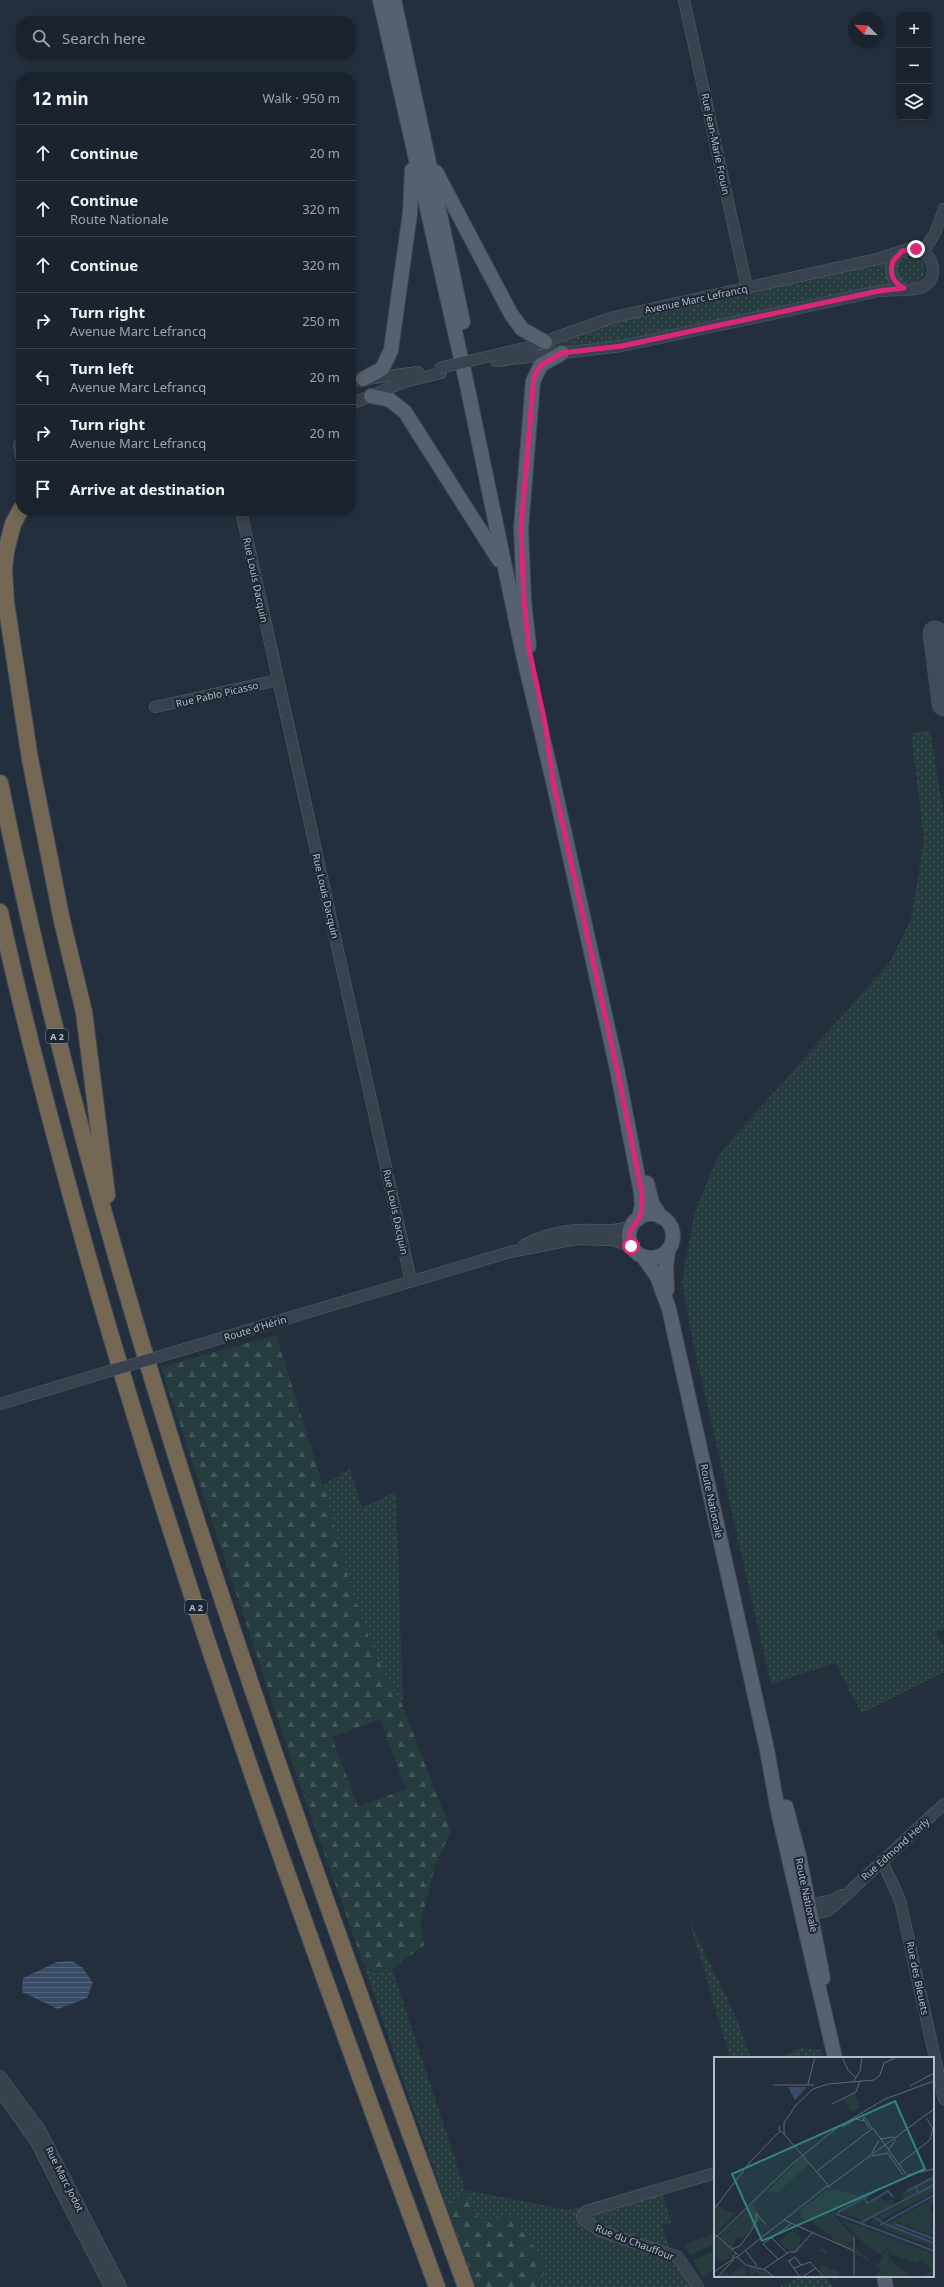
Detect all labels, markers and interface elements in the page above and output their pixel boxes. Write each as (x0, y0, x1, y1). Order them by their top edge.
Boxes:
north arrow (848, 12, 884, 48)
map controls (896, 12, 932, 120)
button: + (896, 12, 932, 48)
search box (16, 16, 356, 60)
icon: search (30, 27, 52, 49)
text: Search here (62, 28, 145, 48)
button: − (896, 48, 932, 84)
button: layers (896, 84, 932, 120)
text: 12 min (32, 87, 89, 110)
text: Walk · 950 m (262, 89, 340, 107)
street label: Rue Jean-Marie Frouin (698, 92, 734, 196)
icon: ahead (32, 142, 54, 164)
text: Continue (70, 143, 138, 163)
text: 20 m (310, 144, 340, 162)
text: Continue (70, 190, 138, 210)
icon: ahead (32, 198, 54, 220)
text: 320 m (302, 200, 340, 218)
text: Route Nationale (70, 210, 169, 228)
route end (907, 240, 925, 258)
icon: ahead (32, 254, 54, 276)
text: Continue (70, 255, 138, 275)
text: 320 m (302, 256, 340, 274)
street label: Avenue Marc Lefrancq (643, 281, 749, 317)
text: Turn right (70, 302, 145, 322)
icon: right (32, 310, 54, 332)
text: 250 m (302, 312, 340, 330)
text: Avenue Marc Lefrancq (70, 322, 206, 340)
text: Turn left (70, 358, 134, 378)
icon: left (32, 366, 54, 388)
text: 20 m (310, 368, 340, 386)
text: Avenue Marc Lefrancq (70, 378, 206, 396)
text: Turn right (70, 414, 145, 434)
icon: right (32, 422, 54, 444)
text: 20 m (310, 424, 340, 442)
text: Avenue Marc Lefrancq (70, 434, 206, 452)
icon: arrive (32, 478, 54, 500)
text: Arrive at destination (70, 479, 225, 499)
street label: Rue Louis Dacquin (240, 536, 272, 624)
street label: Rue Pablo Picasso (174, 678, 260, 710)
street label: Rue Louis Dacquin (309, 852, 343, 940)
road number: A 2 (46, 1029, 68, 1043)
street label: Rue Louis Dacquin (380, 1168, 412, 1256)
route start (622, 1237, 640, 1255)
street label: Route d'Hérin (222, 1312, 288, 1344)
street label: Route Nationale (697, 1462, 727, 1540)
road number: A 2 (185, 1600, 207, 1614)
street label: Rue Edmond Herly (858, 1814, 933, 1883)
street label: Route Nationale (792, 1856, 822, 1934)
street label: Rue des Bleuets (903, 1940, 933, 2016)
inset map (714, 2057, 934, 2277)
street label: Rue Marc Jodot (43, 2144, 88, 2214)
street label: Rue du Chauffour (594, 2221, 676, 2263)

